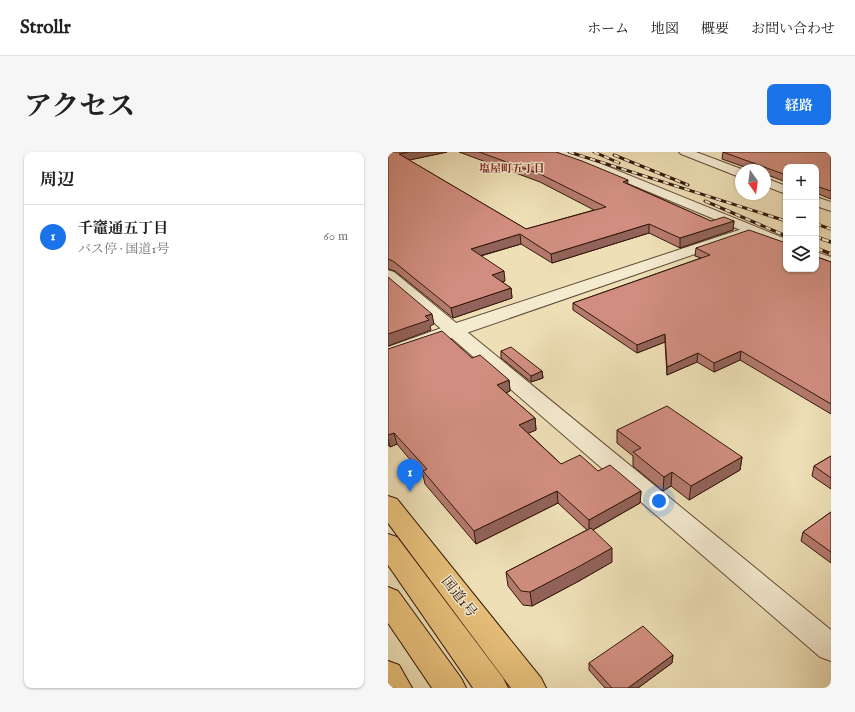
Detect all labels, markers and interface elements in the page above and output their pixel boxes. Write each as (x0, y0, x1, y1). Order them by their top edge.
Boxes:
text: Strollr (20, 16, 71, 40)
text: ホーム (587, 20, 629, 38)
text: 地図 (651, 20, 679, 38)
text: 概要 (701, 20, 729, 38)
text: お問い合わせ (751, 20, 835, 38)
button: 経路 (767, 84, 831, 125)
text: アクセス (24, 90, 135, 125)
district label: 塩屋町五丁目 (479, 162, 545, 176)
north arrow (735, 164, 771, 200)
map controls (783, 164, 819, 272)
button: + (783, 164, 819, 200)
text: 周辺 (40, 170, 74, 191)
button: − (783, 200, 819, 236)
text: 千竈通五丁目 (78, 219, 168, 238)
text: 1 (51, 228, 55, 245)
text: 60 m (323, 228, 348, 245)
button: layers (783, 236, 819, 272)
text: バス停 · 国道1号 (78, 241, 169, 258)
pin: 1 (397, 459, 423, 492)
your location (649, 491, 669, 511)
street label: 国道1号 (437, 573, 481, 621)

